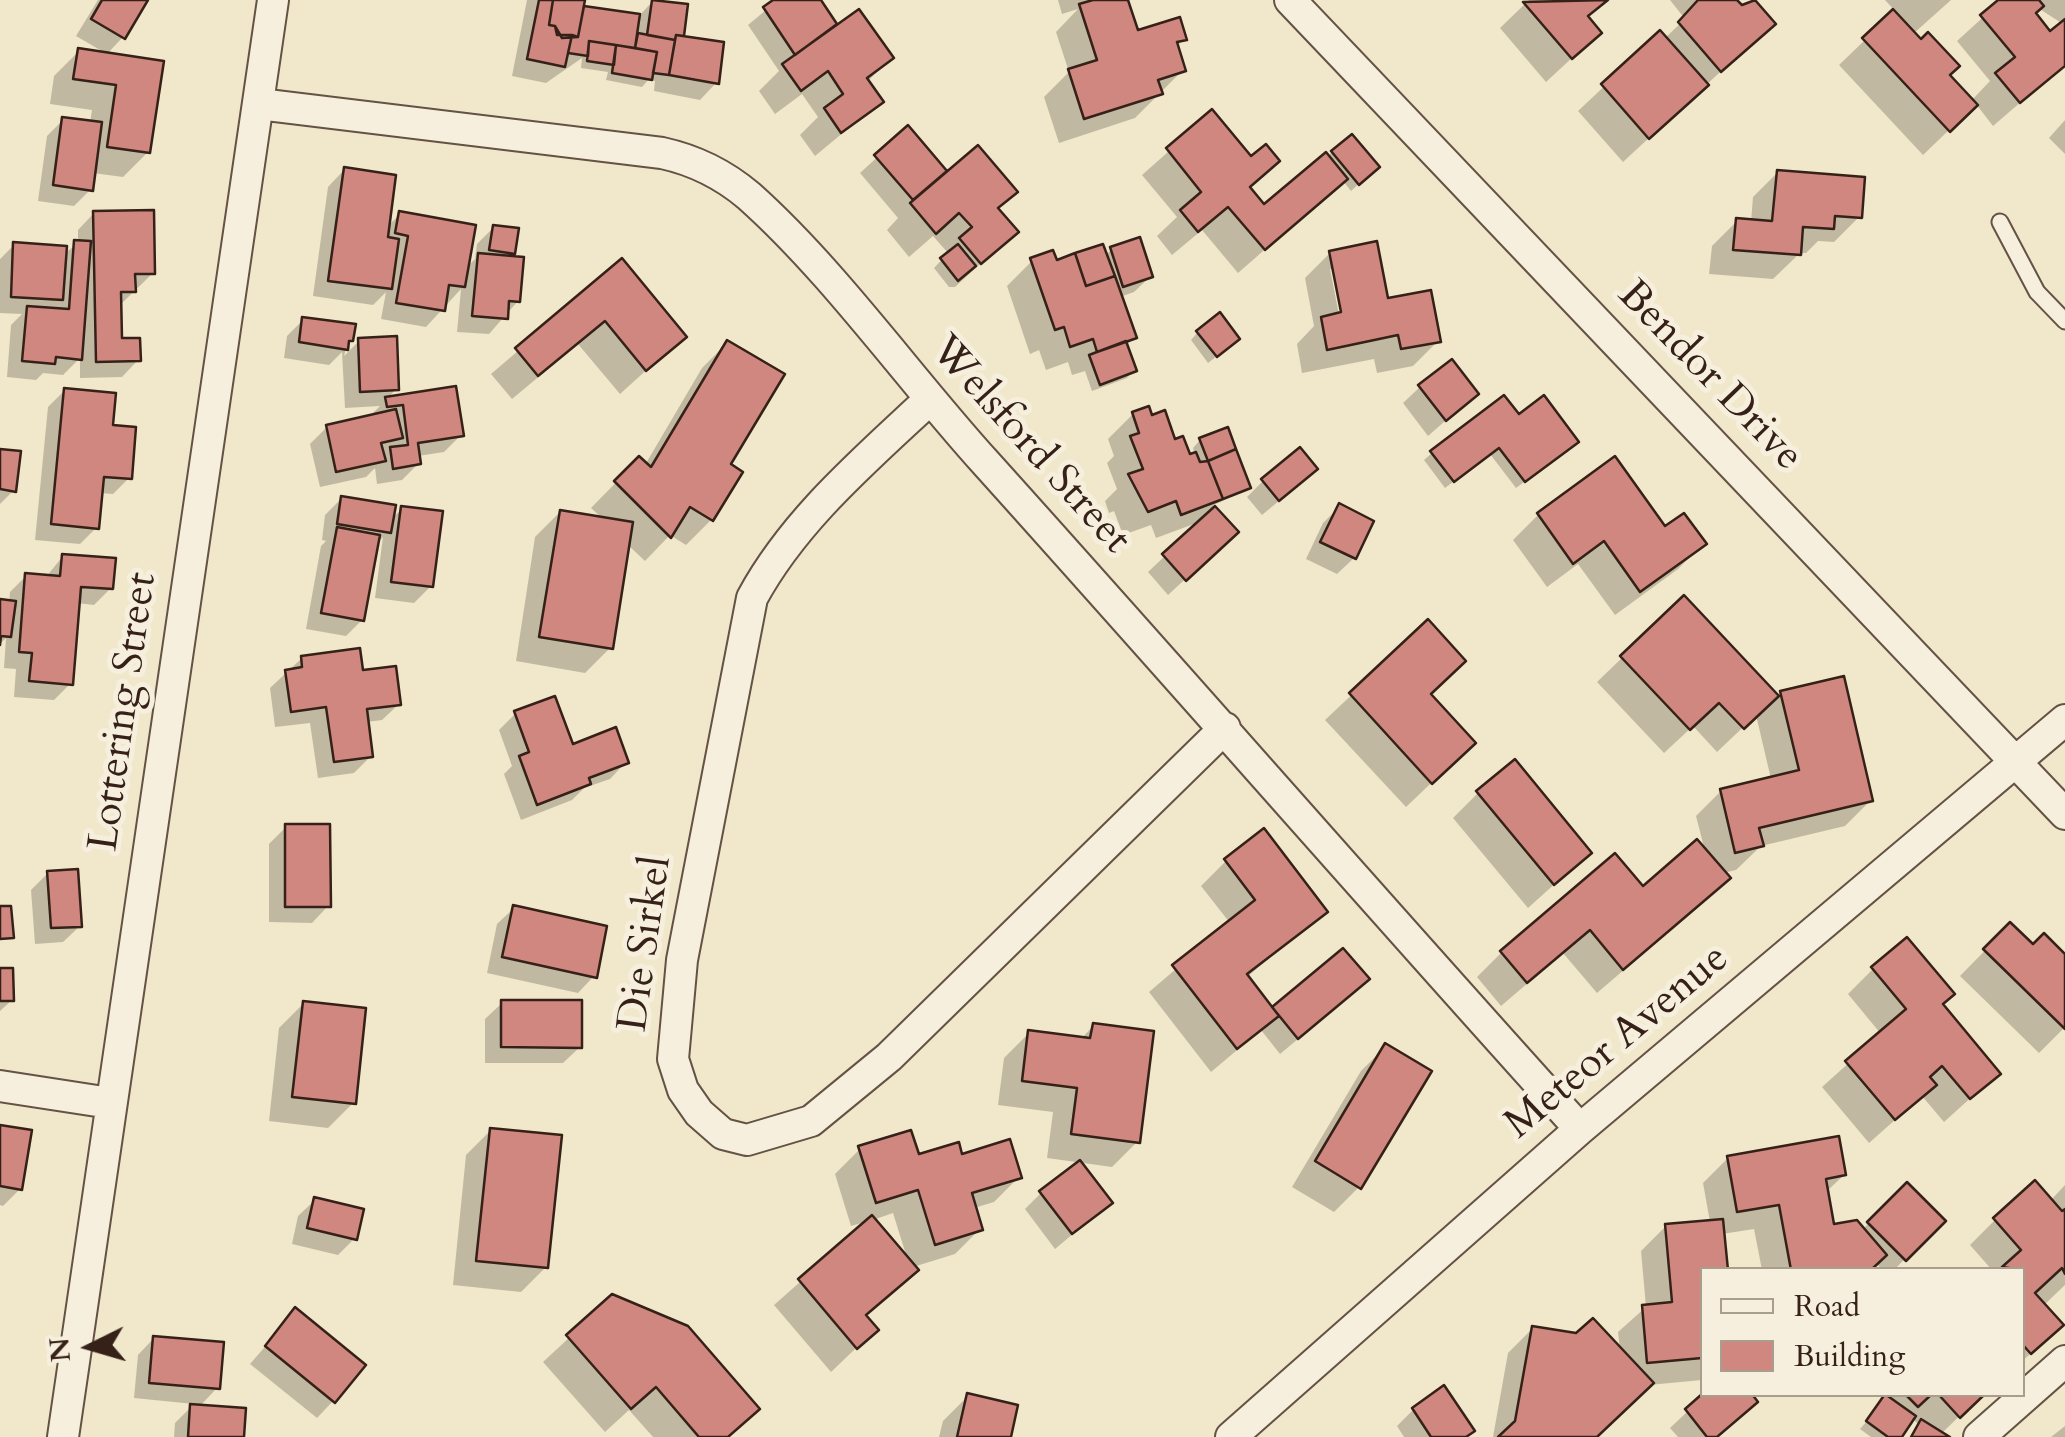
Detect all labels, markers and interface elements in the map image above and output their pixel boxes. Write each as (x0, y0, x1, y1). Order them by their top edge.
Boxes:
street label: Bendor Drive (1606, 271, 1812, 483)
street label: Welsford Street (918, 327, 1140, 565)
street label: Lottering Street (81, 570, 169, 854)
street label: Die Sirkel (610, 853, 684, 1035)
street label: Meteor Avenue (1496, 935, 1740, 1151)
legend (1700, 1267, 2025, 1397)
text: Road (1794, 1286, 1860, 1327)
north arrow (40, 1297, 140, 1397)
text: N (40, 1336, 80, 1363)
text: Building (1794, 1336, 1905, 1377)

